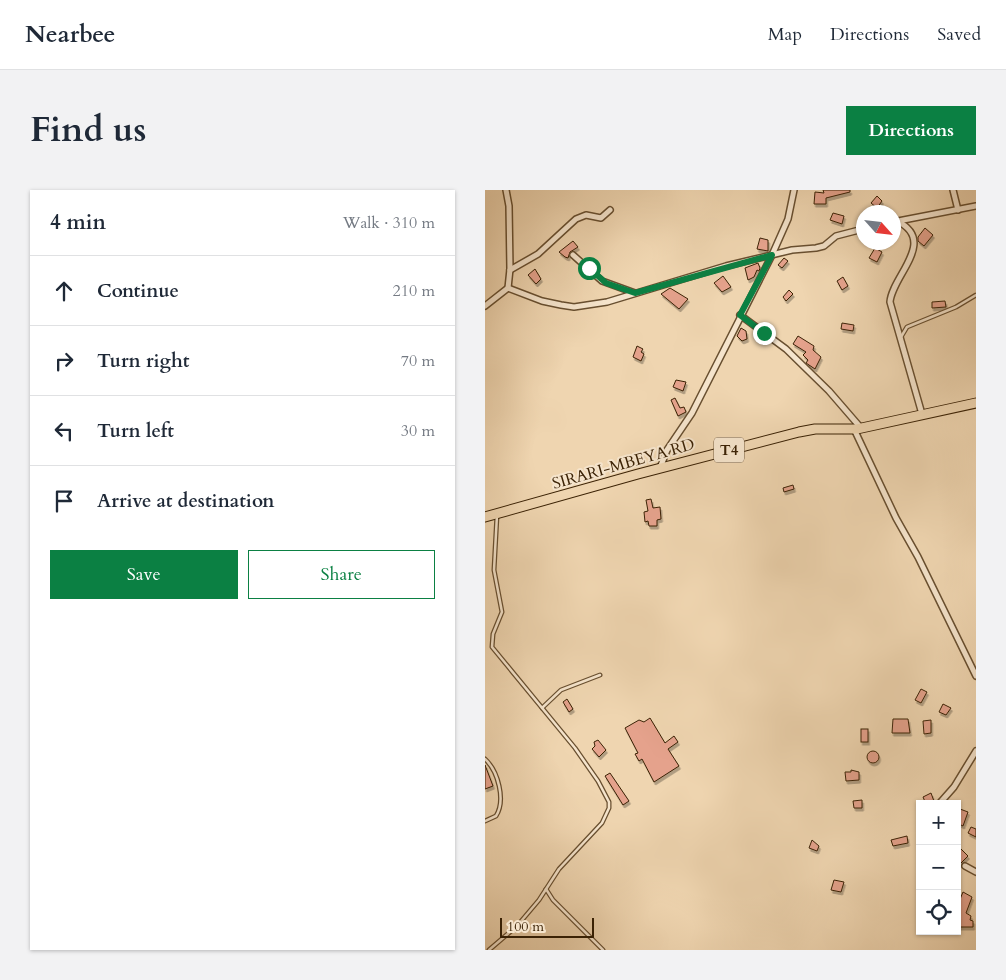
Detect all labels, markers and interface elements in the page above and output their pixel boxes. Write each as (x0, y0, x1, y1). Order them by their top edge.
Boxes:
text: Nearbee (25, 18, 115, 51)
text: Map (768, 22, 802, 47)
text: Directions (830, 22, 909, 47)
text: Saved (937, 22, 981, 47)
text: Find us (30, 106, 146, 154)
button: Directions (846, 106, 976, 155)
north arrow (856, 205, 901, 250)
text: 4 min (50, 208, 106, 237)
text: Walk · 310 m (343, 212, 435, 234)
route start (578, 257, 601, 280)
icon: ahead (50, 277, 78, 305)
text: Continue (97, 278, 179, 304)
text: 210 m (393, 280, 435, 302)
route end (753, 322, 776, 345)
icon: right (50, 347, 78, 375)
text: Turn right (97, 348, 189, 374)
text: 70 m (401, 350, 435, 372)
icon: left (50, 417, 78, 445)
text: Turn left (97, 418, 174, 444)
text: 30 m (401, 420, 435, 442)
street label: SIRARI-MBEYA RD (550, 433, 697, 495)
road number: T4 (714, 438, 744, 462)
icon: arrive (50, 487, 78, 515)
text: Arrive at destination (97, 488, 274, 514)
button: Save (50, 550, 238, 599)
button: Share (248, 550, 435, 599)
map controls (916, 800, 961, 935)
button: + (916, 800, 961, 845)
button: − (916, 845, 961, 890)
button: locate (916, 890, 961, 935)
scale bar (500, 915, 594, 938)
text: 100 m (507, 917, 544, 936)

